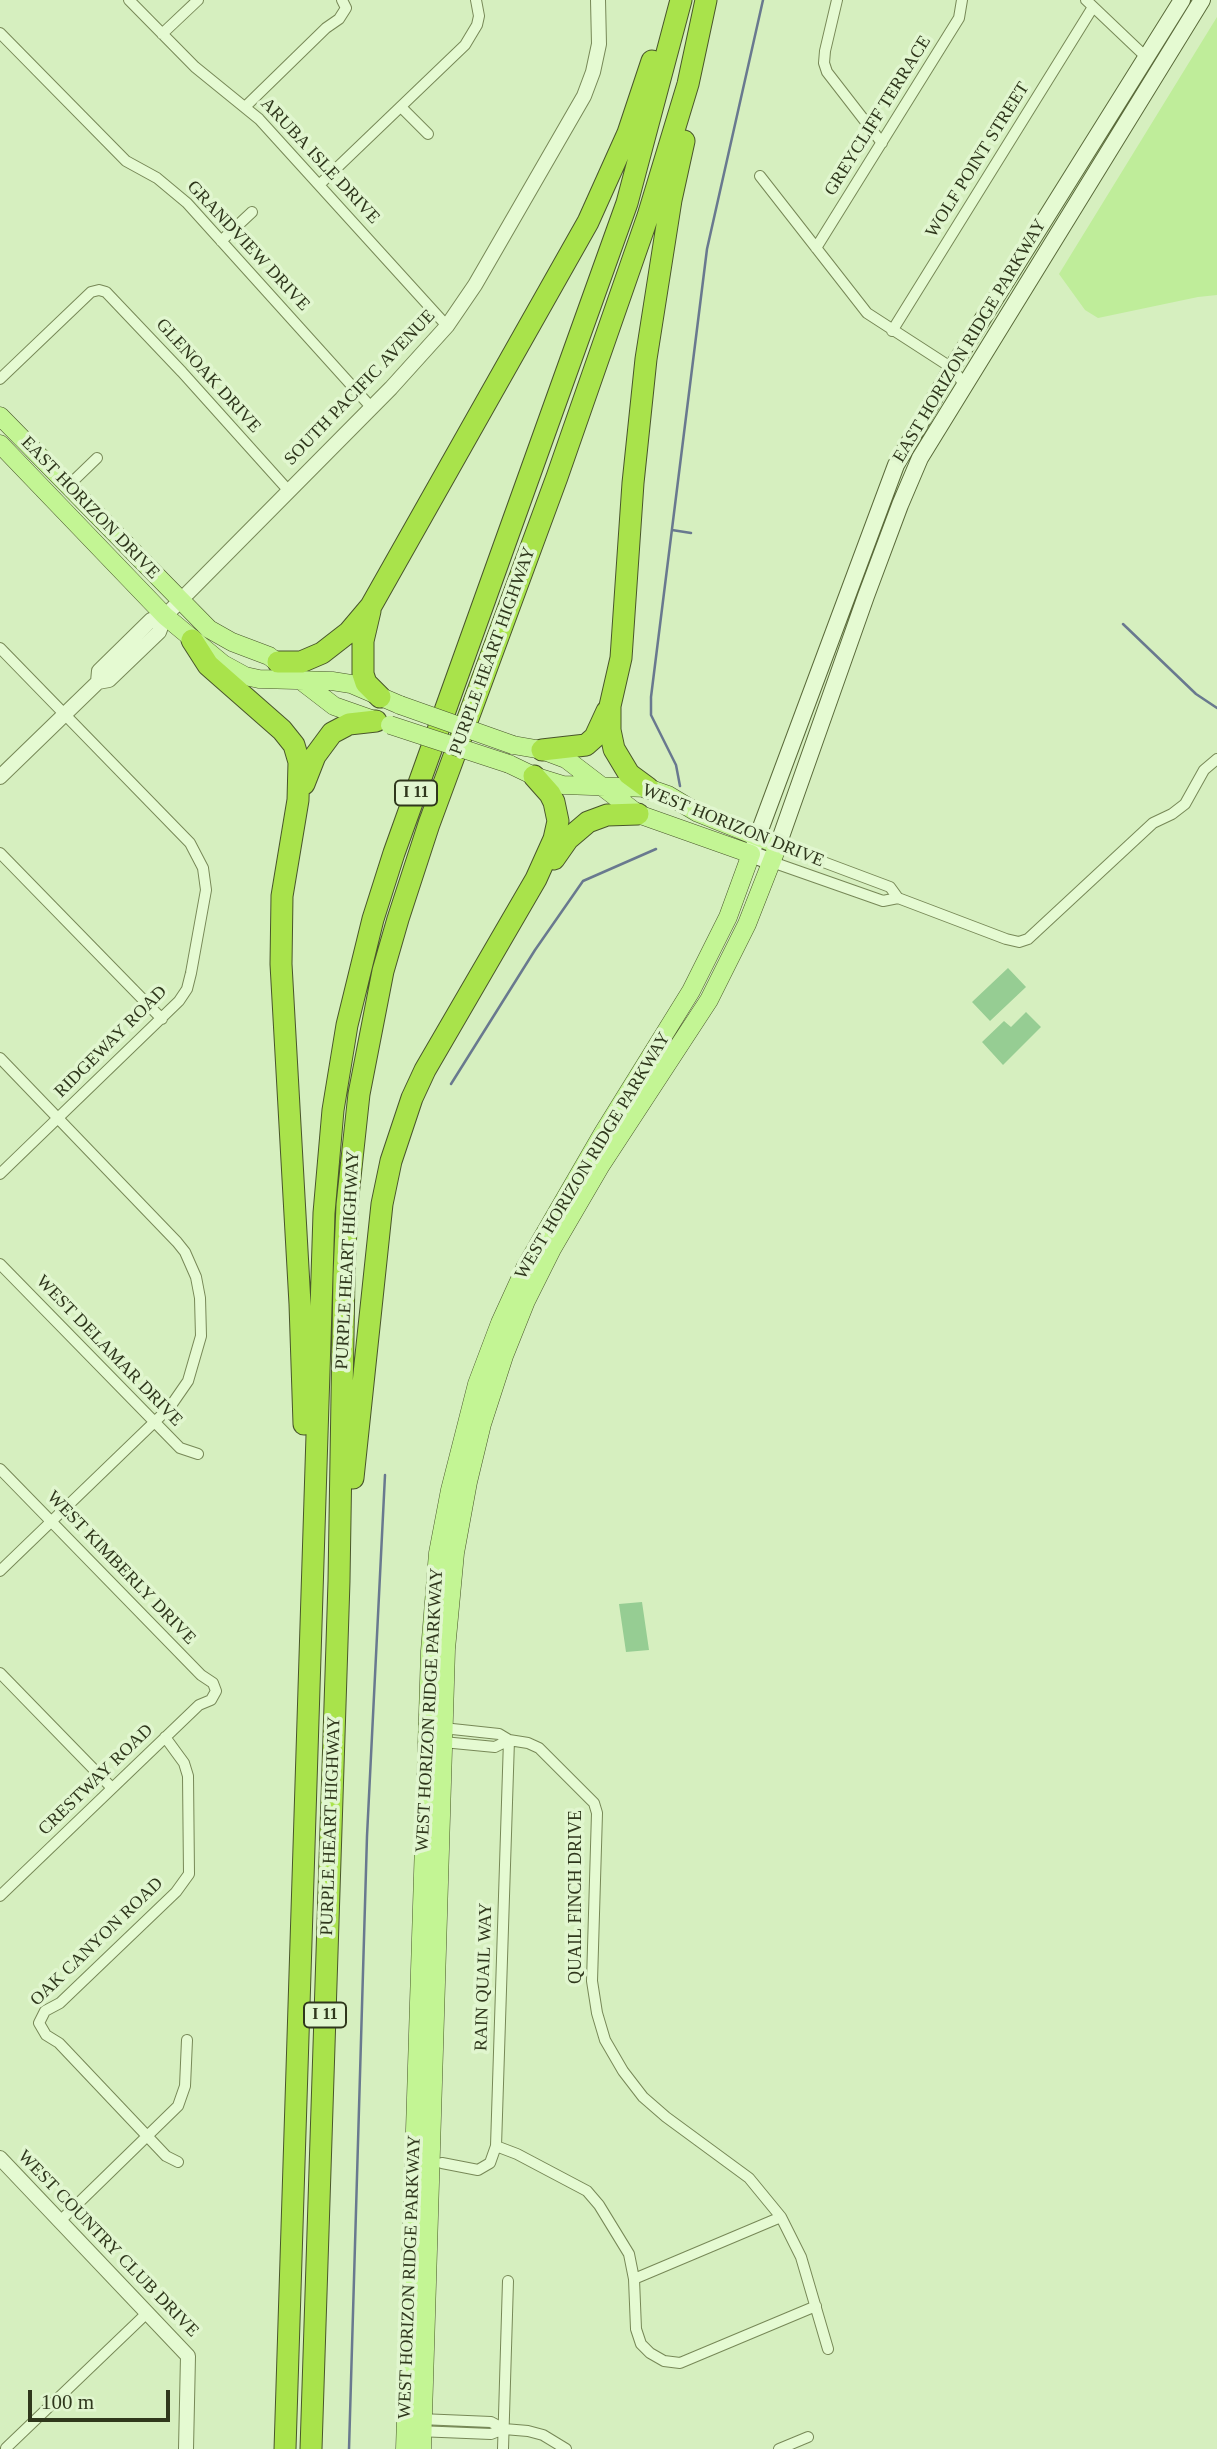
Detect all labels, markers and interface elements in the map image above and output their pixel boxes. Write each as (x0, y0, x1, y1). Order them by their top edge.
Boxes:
street label: GREYCLIFF TERRACE (820, 32, 936, 200)
street label: WOLF POINT STREET (921, 78, 1035, 242)
street label: ARUBA ISLE DRIVE (256, 93, 384, 229)
street label: GRANDVIEW DRIVE (182, 176, 314, 316)
street label: EAST HORIZON RIDGE PARKWAY (889, 215, 1051, 467)
street label: SOUTH PACIFIC AVENUE (280, 306, 440, 470)
street label: GLENOAK DRIVE (151, 314, 265, 438)
street label: EAST HORIZON DRIVE (16, 432, 164, 584)
street label: PURPLE HEART HIGHWAY (445, 544, 541, 758)
road number: I 11 (395, 780, 437, 806)
street label: WEST HORIZON DRIVE (639, 780, 827, 872)
street label: RIDGEWAY ROAD (50, 981, 172, 1103)
street label: WEST HORIZON RIDGE PARKWAY (511, 1029, 675, 1283)
street label: PURPLE HEART HIGHWAY (331, 1150, 365, 1370)
street label: WEST DELAMAR DRIVE (31, 1271, 187, 1431)
street label: WEST KIMBERLY DRIVE (42, 1487, 200, 1649)
street label: WEST HORIZON RIDGE PARKWAY (412, 1568, 448, 1852)
street label: PURPLE HEART HIGHWAY (316, 1716, 346, 1936)
street label: CRESTWAY ROAD (34, 1720, 158, 1840)
street label: QUAIL FINCH DRIVE (565, 1810, 587, 1984)
street label: OAK CANYON ROAD (26, 1873, 168, 2011)
street label: RAIN QUAIL WAY (471, 1903, 497, 2051)
road number: I 11 (304, 2002, 346, 2027)
street label: WEST HORIZON RIDGE PARKWAY (394, 2135, 426, 2419)
street label: WEST COUNTRY CLUB DRIVE (13, 2146, 203, 2342)
scale bar (32, 2376, 173, 2420)
text: 100 m (41, 2390, 94, 2414)

